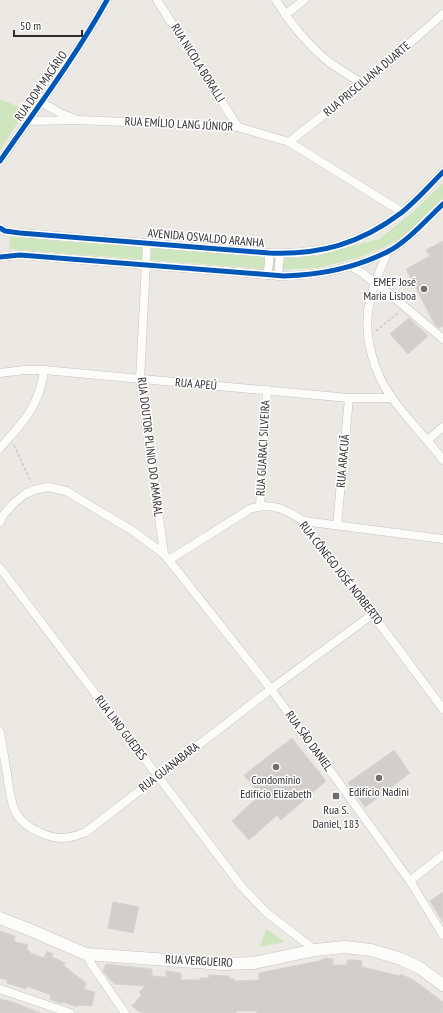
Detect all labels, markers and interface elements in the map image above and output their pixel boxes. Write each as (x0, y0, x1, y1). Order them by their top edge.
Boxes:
scale bar (14, 12, 82, 38)
text: 50 m (20, 18, 41, 33)
street label: RUA NICOLA BORALLI (168, 21, 229, 105)
street label: RUA PRISCILIANA DUARTE (320, 38, 413, 119)
street label: RUA DOM MACÁRIO (11, 47, 70, 124)
street label: RUA EMÍLIO LANG JÚNIOR (124, 113, 234, 134)
street label: AVENIDA OSVALDO ARANHA (147, 225, 265, 250)
place label: EMEF José Maria Lisboa (363, 274, 416, 303)
marker: EMEF José Maria Lisboa (419, 284, 429, 294)
street label: RUA APEÚ (174, 374, 218, 393)
street label: RUA DOUTOR PLINIO DO AMARAL (134, 376, 167, 518)
street label: RUA GUARACI SILVEIRA (252, 399, 273, 496)
street label: RUA ARACUÃ (333, 433, 352, 488)
street label: RUA CÔNEGO JOSÉ NORBERTO (296, 518, 387, 628)
street label: RUA LINO GUEDES (92, 692, 151, 763)
street label: RUA SÃO DANIEL (283, 708, 336, 774)
street label: RUA GUANABARA (136, 738, 202, 795)
marker: Condomínio Edifício Elizabeth (271, 762, 281, 772)
place label: Condomínio Edifício Elizabeth (240, 772, 312, 801)
marker: Edifício Nadini (374, 773, 384, 783)
place label: Edifício Nadini (349, 784, 409, 799)
marker: Rua S. Daniel, 183 (331, 791, 341, 801)
place label: Rua S. Daniel, 183 (313, 802, 359, 831)
street label: RUA VERGUEIRO (165, 951, 234, 970)

